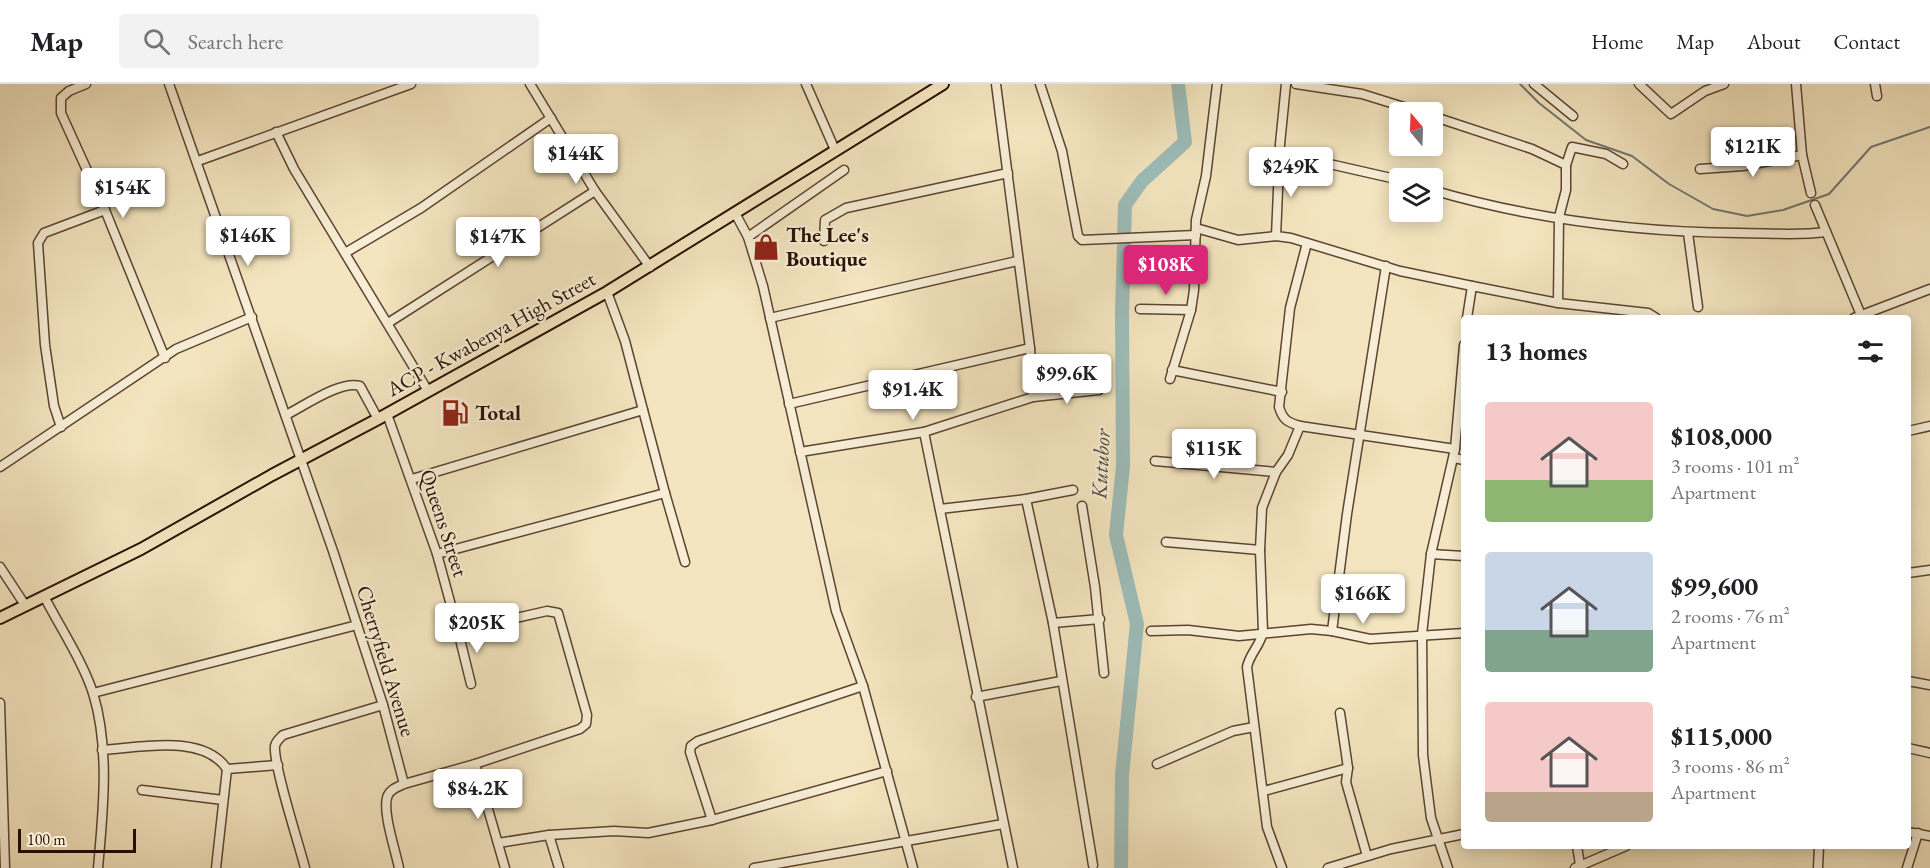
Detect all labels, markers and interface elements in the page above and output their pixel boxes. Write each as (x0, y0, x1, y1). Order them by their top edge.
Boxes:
search box (119, 14, 539, 68)
text: Map (30, 23, 83, 59)
icon: search (140, 25, 173, 58)
text: Search here (188, 27, 283, 56)
text: Home (1591, 28, 1643, 55)
text: Map (1676, 28, 1714, 55)
text: About (1747, 28, 1800, 55)
text: Contact (1833, 28, 1900, 55)
north arrow (1389, 102, 1443, 156)
map controls (1389, 102, 1443, 222)
pin: $121K (1711, 127, 1795, 178)
text: $121K (1725, 133, 1781, 159)
pin: $144K (534, 134, 618, 185)
text: $144K (548, 140, 604, 166)
pin: $249K (1249, 147, 1333, 198)
text: $249K (1263, 153, 1319, 179)
pin: $154K (81, 168, 165, 219)
button: layers (1389, 168, 1443, 222)
text: $154K (95, 174, 151, 200)
pin: $146K (206, 216, 290, 267)
pin: $147K (456, 217, 540, 268)
place label: The Lee's Boutique (786, 221, 869, 272)
text: $146K (220, 222, 276, 248)
text: $147K (470, 223, 526, 249)
shop icon: The Lee's Boutique (751, 232, 781, 262)
pin: $108K (1124, 245, 1208, 296)
text: $108K (1138, 251, 1194, 277)
street label: ACP - Kwabenya High Street (381, 265, 600, 403)
text: 13 homes (1485, 334, 1587, 368)
icon: filters (1854, 335, 1887, 368)
pin: $99.6K (1018, 354, 1116, 405)
text: $99.6K (1036, 360, 1098, 386)
pin: $91.4K (864, 370, 962, 421)
text: $91.4K (882, 376, 944, 402)
fuel station icon: Total (440, 398, 470, 428)
place label: Total (475, 399, 521, 426)
text: $108,000 (1671, 419, 1772, 453)
icon: home (1533, 426, 1605, 498)
water label: Kutubor (1084, 427, 1117, 501)
pin: $115K (1172, 429, 1256, 480)
text: $115K (1186, 435, 1242, 461)
text: 3 rooms · 101 m² (1671, 453, 1799, 479)
street label: Queens Street (413, 466, 475, 581)
text: Apartment (1671, 479, 1756, 505)
text: $99,600 (1671, 569, 1758, 603)
pin: $166K (1321, 574, 1405, 625)
icon: home (1533, 576, 1605, 648)
text: $166K (1335, 580, 1391, 606)
street label: Cherryfield Avenue (351, 582, 422, 740)
pin: $205K (435, 603, 519, 654)
text: 2 rooms · 76 m² (1671, 603, 1790, 629)
text: $205K (449, 609, 505, 635)
text: Apartment (1671, 629, 1756, 655)
text: $115,000 (1671, 719, 1772, 753)
icon: home (1533, 726, 1605, 798)
text: 3 rooms · 86 m² (1671, 753, 1790, 779)
pin: $84.2K (429, 769, 527, 820)
text: $84.2K (447, 775, 509, 801)
text: Apartment (1671, 779, 1756, 805)
scale bar (18, 826, 136, 854)
text: 100 m (27, 829, 66, 850)

